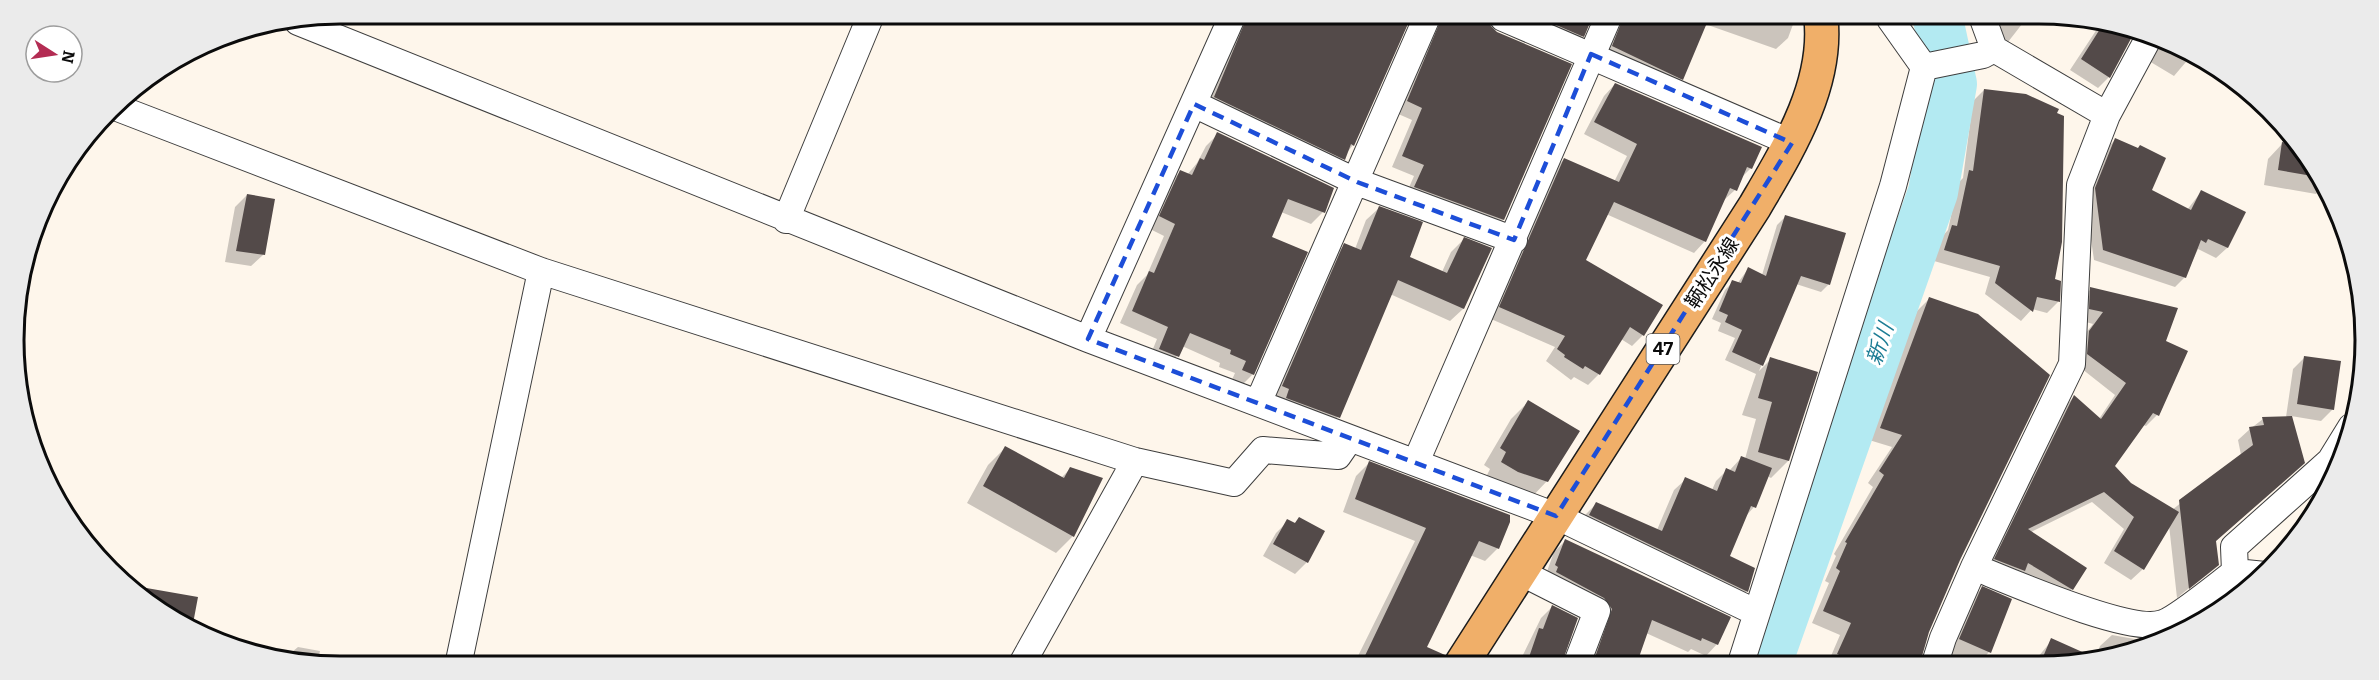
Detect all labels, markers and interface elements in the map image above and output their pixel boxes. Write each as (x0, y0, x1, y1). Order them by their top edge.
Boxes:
north arrow (24, 24, 84, 84)
text: N (58, 49, 79, 65)
street label: 鞆松永線 (1680, 233, 1744, 313)
water label: 新川 (1861, 318, 1900, 368)
road number: 47 (1646, 334, 1680, 364)

